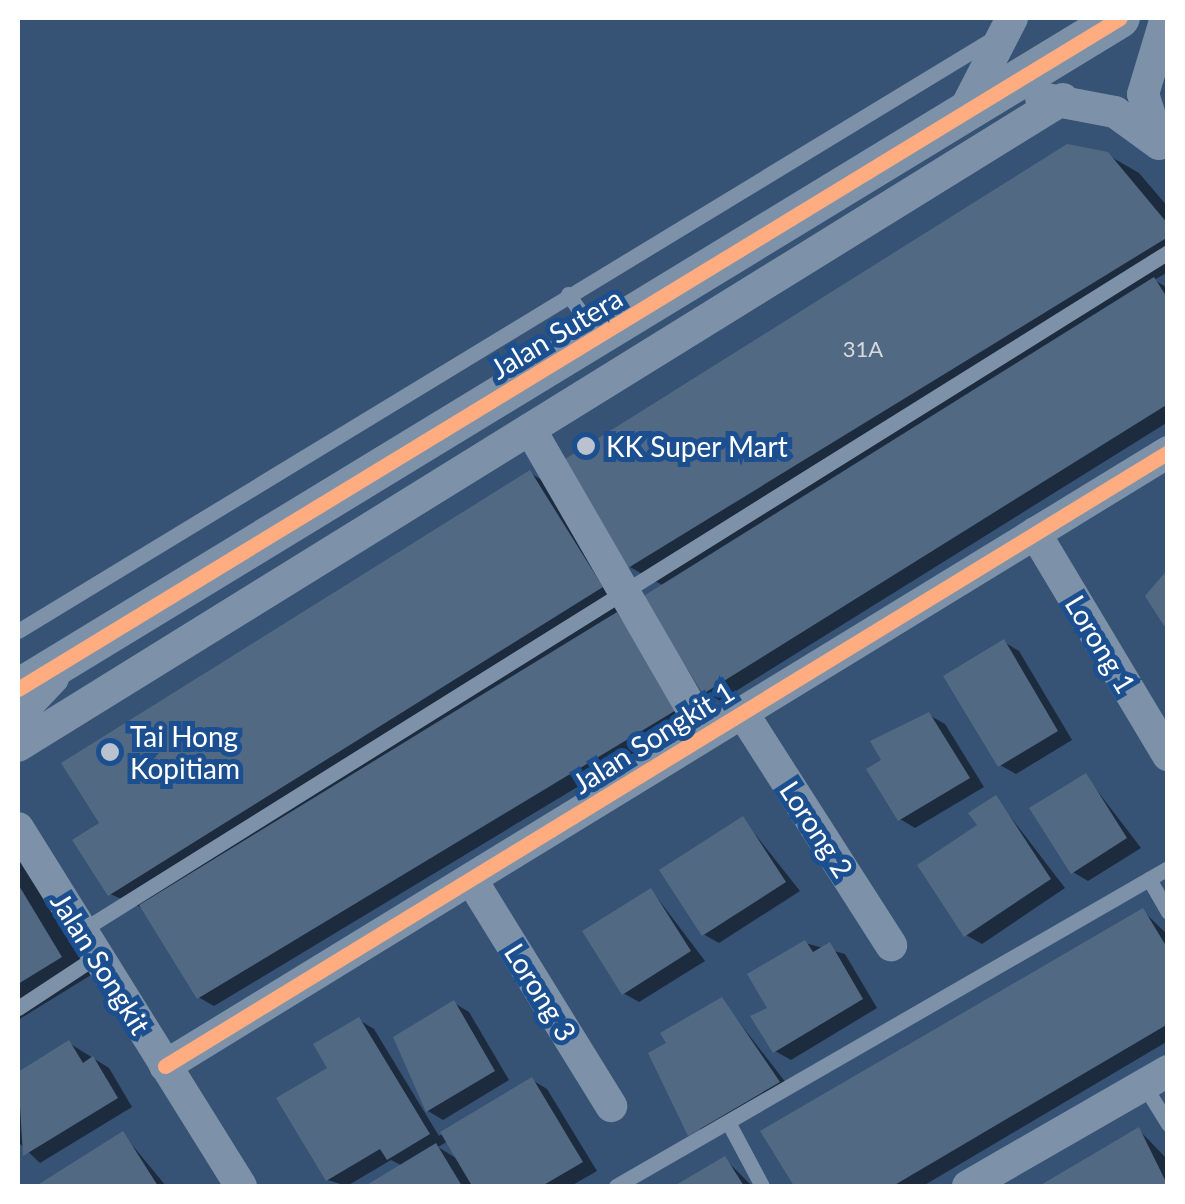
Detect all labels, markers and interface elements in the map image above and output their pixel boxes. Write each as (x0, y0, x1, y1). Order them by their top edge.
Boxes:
street label: Jalan Sutera (484, 281, 628, 385)
house number: 31A (843, 336, 883, 362)
place label: KK Super Mart (606, 429, 788, 463)
marker: KK Super Mart (575, 435, 597, 457)
street label: Lorong 1 (1059, 589, 1143, 699)
street label: Jalan Songkit 1 (566, 674, 740, 800)
place label: Tai Hong Kopitiam (130, 719, 240, 785)
marker: Tai Hong Kopitiam (99, 741, 121, 763)
street label: Lorong 2 (773, 774, 861, 884)
street label: Jalan Songkit (44, 886, 158, 1040)
street label: Lorong 3 (498, 937, 584, 1047)

